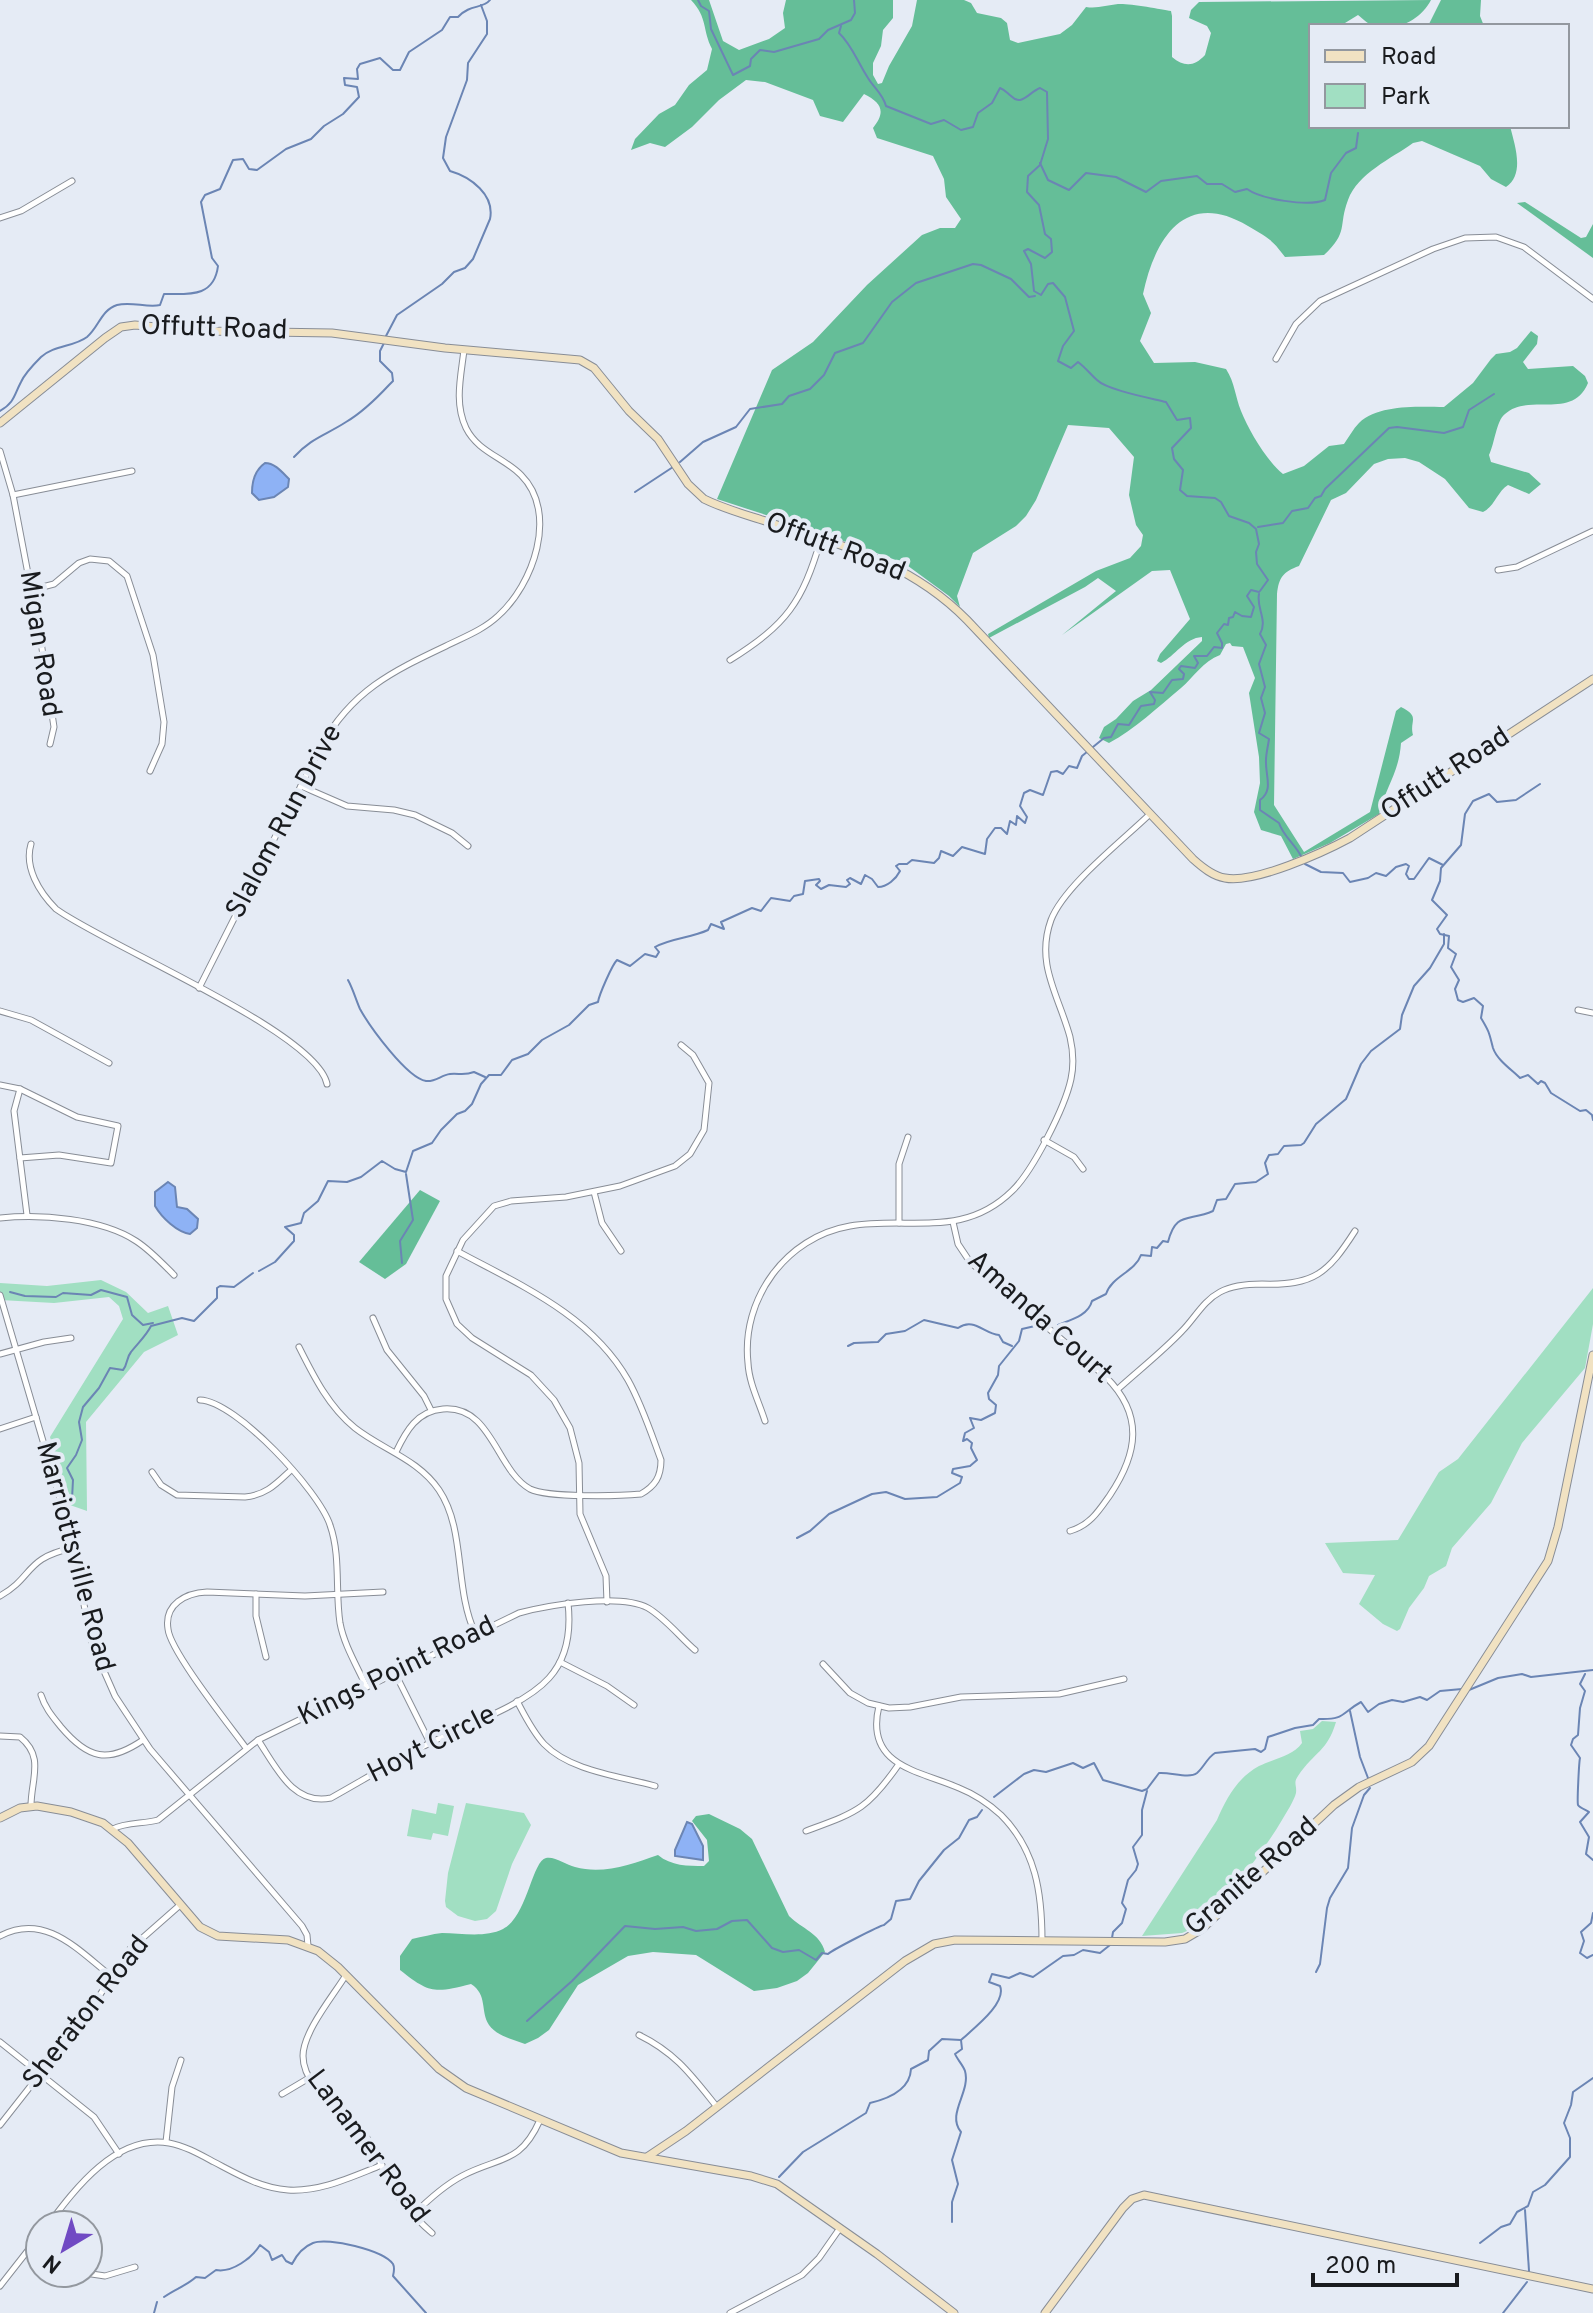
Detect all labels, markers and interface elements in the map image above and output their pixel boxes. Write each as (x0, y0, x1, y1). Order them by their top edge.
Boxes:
legend (1309, 24, 1569, 128)
text: Road (1381, 43, 1437, 73)
text: Park (1381, 83, 1431, 113)
street label: Offutt Road (140, 308, 288, 350)
street label: Offutt Road (760, 505, 910, 591)
street label: Migan Road (10, 568, 68, 720)
street label: Slalom Run Drive (219, 719, 351, 925)
street label: Offutt Road (1374, 720, 1518, 830)
street label: Amanda Court (959, 1243, 1119, 1393)
street label: Marriottsville Road (26, 1438, 122, 1676)
street label: Kings Point Road (292, 1609, 502, 1735)
street label: Hoyt Circle (362, 1697, 502, 1793)
street label: Granite Road (1178, 1810, 1326, 1944)
street label: Sheraton Road (16, 1929, 158, 2097)
street label: Lanamer Road (297, 2063, 437, 2231)
north arrow (24, 2209, 104, 2289)
scale bar (1313, 2237, 1457, 2287)
text: N (39, 2247, 68, 2278)
text: 200 m (1325, 2252, 1396, 2282)

